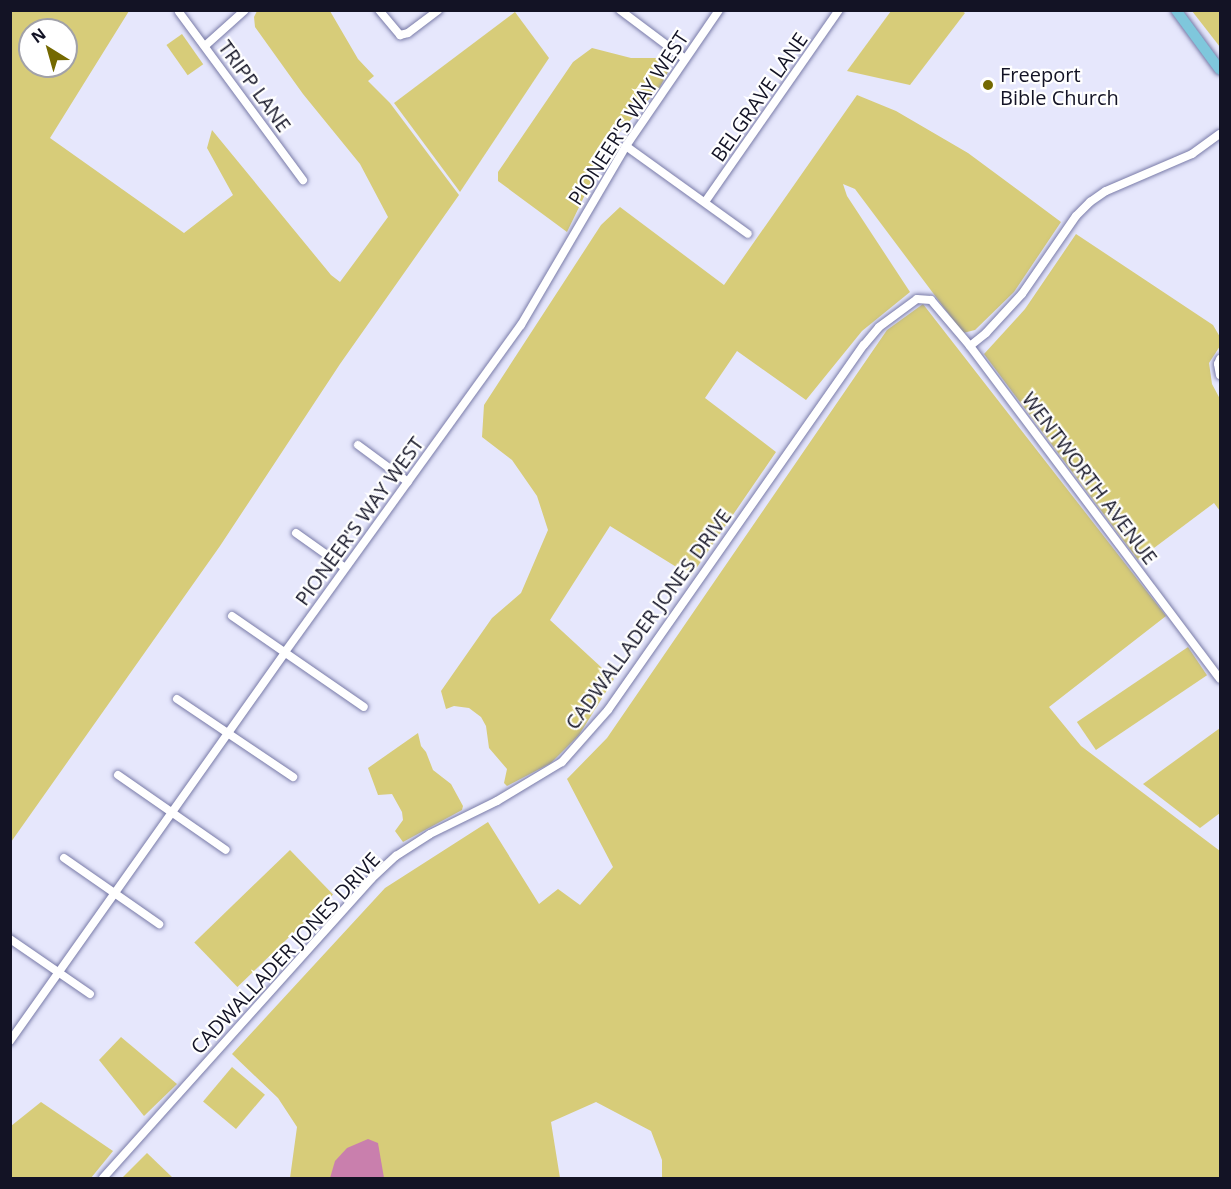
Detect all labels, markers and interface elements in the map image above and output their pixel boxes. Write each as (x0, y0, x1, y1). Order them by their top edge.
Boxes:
north arrow (18, 18, 78, 78)
text: N (27, 23, 50, 48)
street label: PIONEER'S WAY WEST (563, 27, 693, 209)
street label: BELGRAVE LANE (706, 28, 812, 166)
street label: TRIPP LANE (214, 35, 296, 137)
place label: Freeport Bible Church (1000, 62, 1119, 109)
marker: Freeport Bible Church (981, 78, 995, 92)
street label: WENTWORTH AVENUE (1017, 387, 1163, 569)
street label: PIONEER'S WAY WEST (290, 432, 428, 610)
street label: CADWALLADER JONES DRIVE (560, 504, 736, 734)
street label: CADWALLADER JONES DRIVE (185, 847, 385, 1059)

